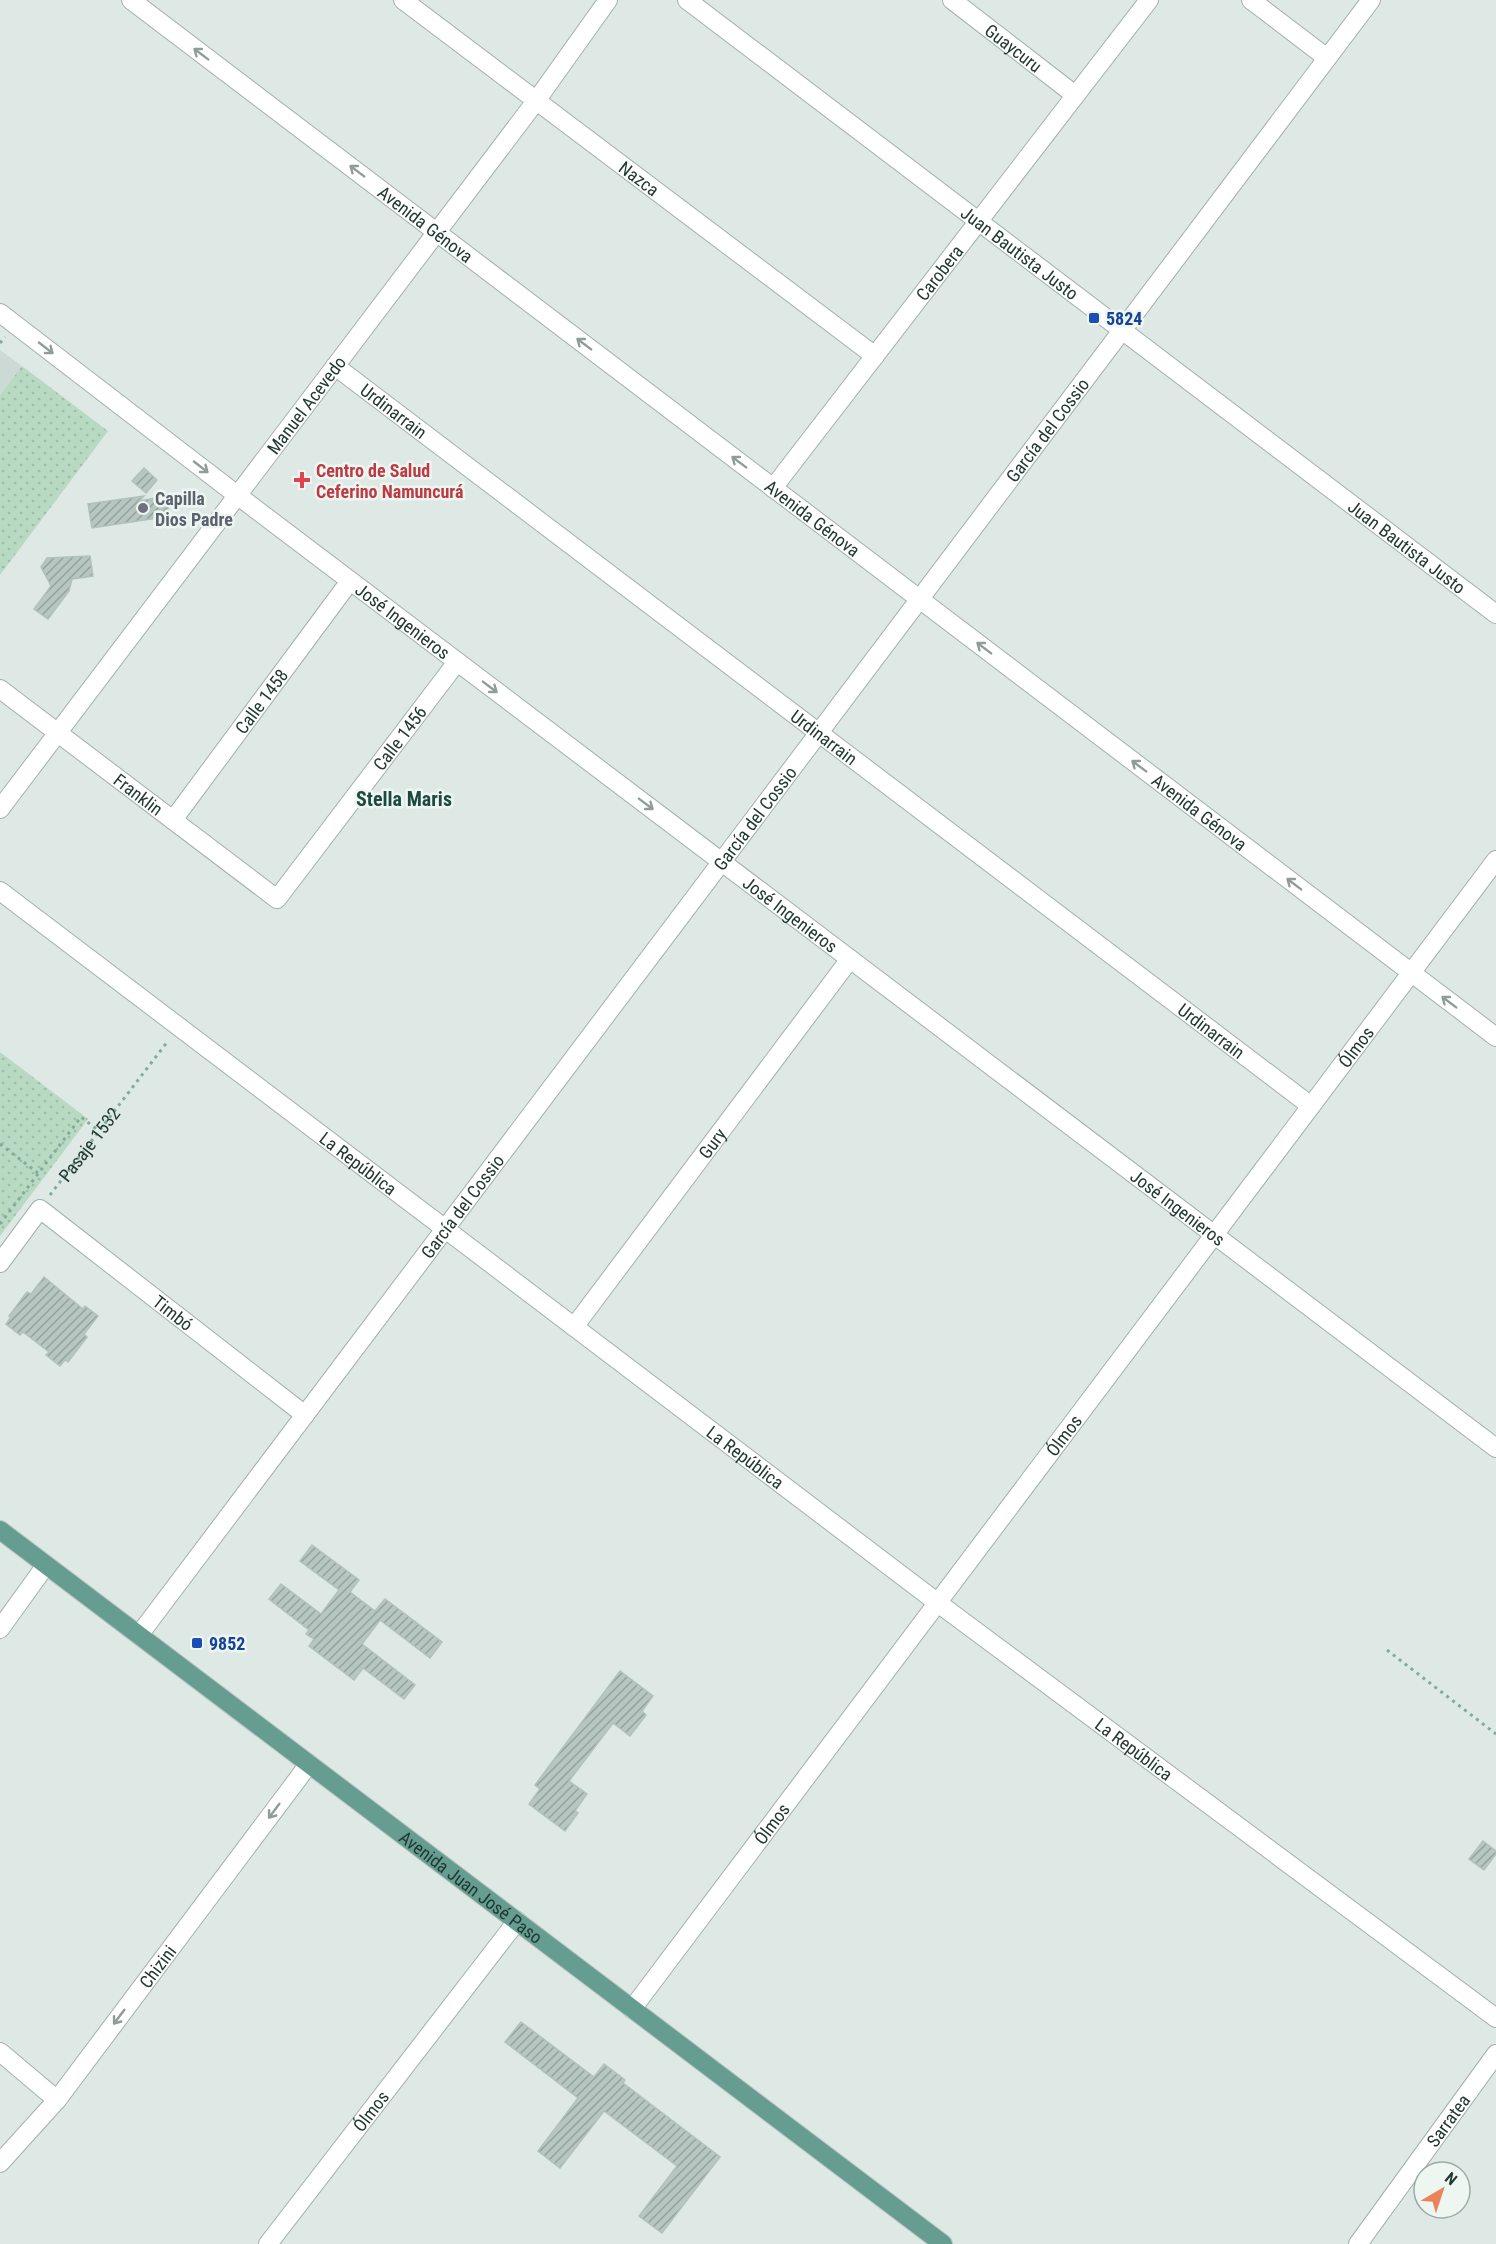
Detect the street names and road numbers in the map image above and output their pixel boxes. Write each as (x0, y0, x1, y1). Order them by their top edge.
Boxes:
street label: Guaycuru (981, 19, 1046, 76)
street label: Nazca (615, 156, 663, 200)
street label: Avenida Génova (374, 181, 477, 267)
street label: Juan Bautista Justo (957, 202, 1083, 304)
street label: Carobera (911, 241, 967, 304)
street label: Manuel Acevedo (262, 352, 350, 458)
street label: García del Cossio (1001, 374, 1093, 486)
street label: Urdinarrain (357, 379, 431, 443)
street label: Avenida Génova (761, 475, 864, 561)
street label: Juan Bautista Justo (1344, 495, 1470, 598)
street label: José Ingenieros (352, 578, 454, 663)
street label: Calle 1458 (230, 665, 292, 738)
street label: Calle 1456 (368, 702, 431, 774)
street label: Urdinarrain (787, 705, 862, 769)
street label: García del Cossio (709, 762, 800, 874)
street label: Franklin (110, 769, 167, 819)
street label: Avenida Génova (1148, 769, 1251, 855)
street label: José Ingenieros (739, 872, 842, 956)
street label: Urdinarrain (1174, 999, 1249, 1063)
street label: Ólmos (1333, 1022, 1378, 1071)
street label: Pasaje 1532 (54, 1103, 124, 1185)
street label: Gury (694, 1123, 730, 1162)
street label: La República (316, 1127, 401, 1199)
street label: García del Cossio (416, 1150, 508, 1262)
street label: José Ingenieros (1127, 1165, 1229, 1250)
street label: Timbó (149, 1290, 197, 1335)
street label: Ólmos (1041, 1411, 1086, 1460)
street label: La República (703, 1421, 788, 1493)
street label: La República (1091, 1713, 1177, 1784)
street label: Ólmos (749, 1799, 794, 1848)
street label: Avenida Juan José Paso (396, 1826, 547, 1948)
street label: Chizini (134, 1941, 180, 1992)
street label: Ólmos (348, 2086, 393, 2135)
street label: Sarratea (1422, 2090, 1474, 2150)

